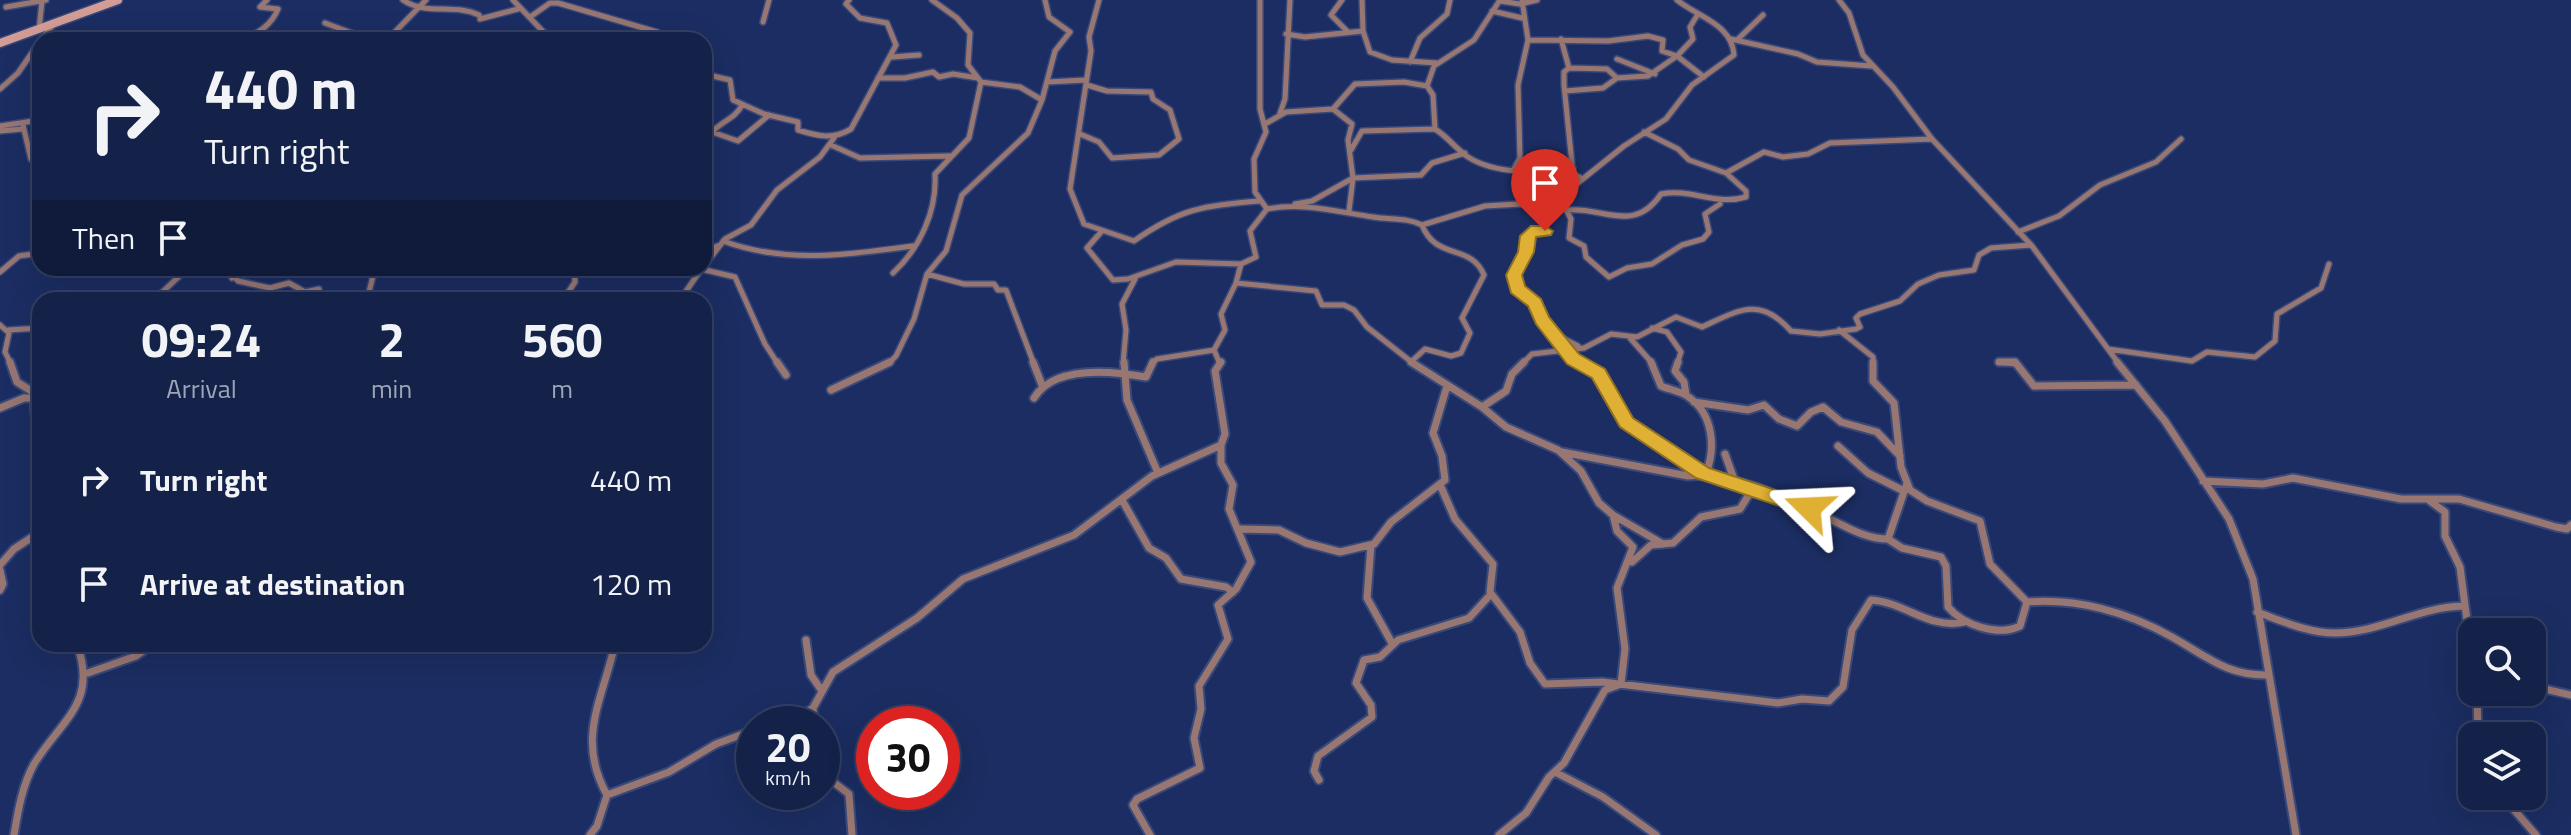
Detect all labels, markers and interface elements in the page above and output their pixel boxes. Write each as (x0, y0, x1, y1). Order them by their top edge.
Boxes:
text: 440 m (204, 46, 357, 131)
icon: right (72, 64, 176, 168)
text: Turn right (204, 123, 349, 178)
pin (1511, 149, 1579, 231)
icon: arrive (1523, 161, 1567, 205)
text: Then (72, 215, 135, 261)
icon: arrive (151, 216, 195, 260)
text: 09:24 (142, 303, 261, 376)
text: 2 (378, 303, 405, 376)
text: 560 (522, 303, 602, 376)
text: Arrival (166, 369, 237, 408)
text: min (371, 369, 412, 408)
text: m (551, 369, 573, 408)
text: Turn right (140, 457, 268, 503)
text: 440 m (590, 457, 672, 503)
icon: right (72, 458, 116, 502)
position arrow (1767, 466, 1851, 550)
text: Arrive at destination (140, 561, 405, 607)
text: 120 m (590, 561, 672, 607)
icon: arrive (72, 562, 116, 606)
map controls (2458, 618, 2546, 810)
button: search (2458, 618, 2546, 706)
speed limit sign: 30 (856, 706, 960, 810)
text: 20 (766, 717, 810, 778)
button: layers (2458, 722, 2546, 810)
text: km/h (765, 762, 811, 793)

